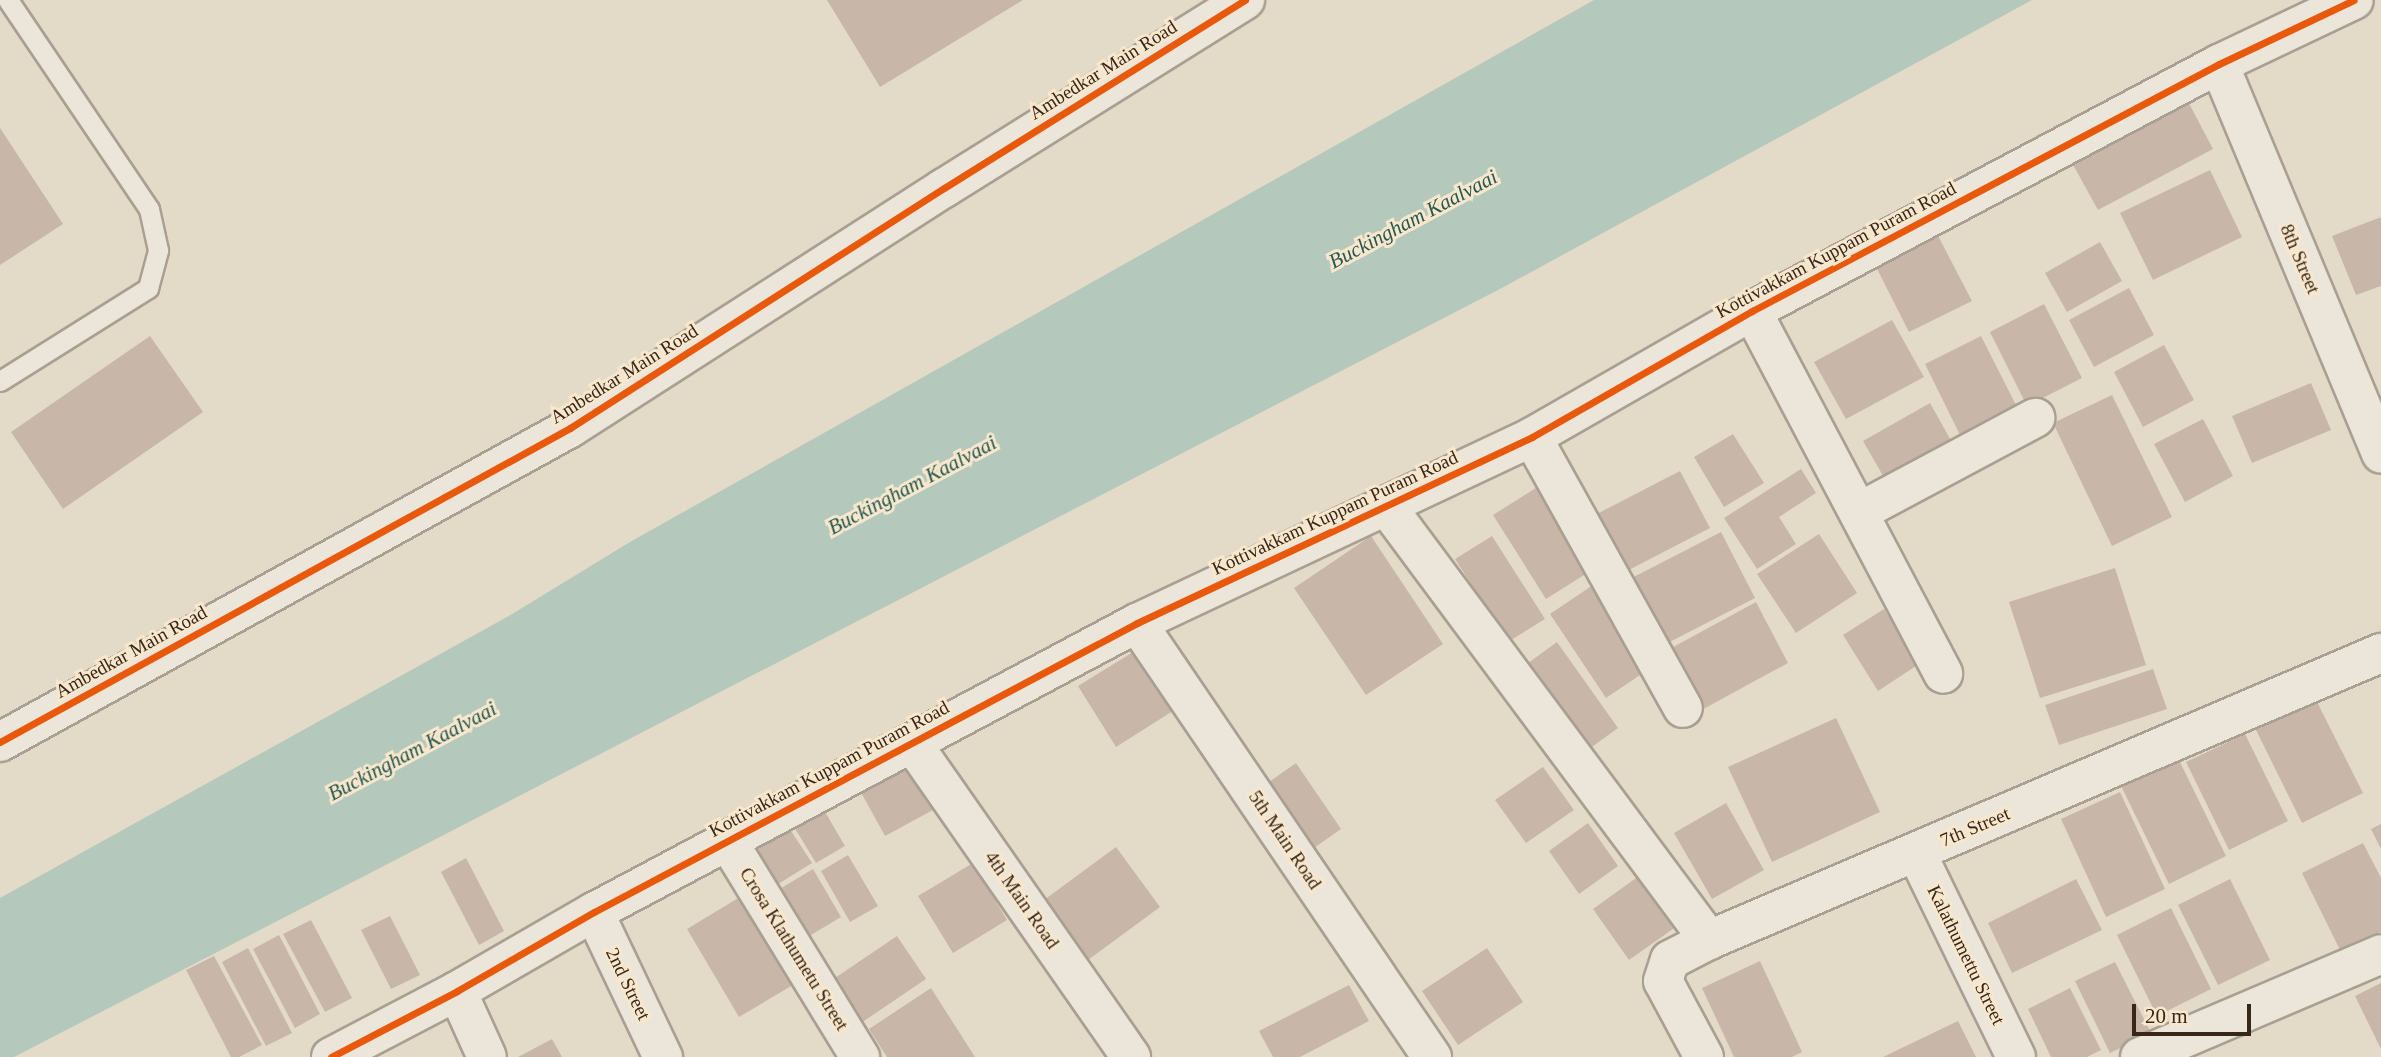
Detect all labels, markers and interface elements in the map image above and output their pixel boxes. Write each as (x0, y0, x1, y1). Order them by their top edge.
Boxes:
street label: Ambedkar Main Road (1025, 15, 1181, 125)
water label: Buckingham Kaalvaai (1324, 164, 1502, 274)
street label: Kottivakkam Kuppam Puram Road (1712, 177, 1960, 323)
street label: 8th Street (2275, 221, 2325, 297)
street label: Ambedkar Main Road (546, 319, 702, 429)
water label: Buckingham Kaalvaai (823, 430, 1001, 540)
street label: Kottivakkam Kuppam Puram Road (1208, 446, 1462, 580)
street label: Ambedkar Main Road (51, 601, 211, 703)
water label: Buckingham Kaalvaai (323, 696, 501, 806)
street label: Kottivakkam Kuppam Puram Road (705, 696, 953, 842)
street label: 5th Main Road (1244, 786, 1326, 894)
street label: 7th Street (1937, 802, 2013, 852)
street label: 4th Main Road (980, 847, 1064, 953)
street label: Crosa Klathumetu Street (735, 863, 853, 1035)
street label: Kalathumettu Street (1922, 881, 2010, 1029)
street label: 2nd Street (601, 944, 655, 1024)
scale bar (2136, 990, 2255, 1034)
text: 20 m (2145, 1004, 2188, 1028)

